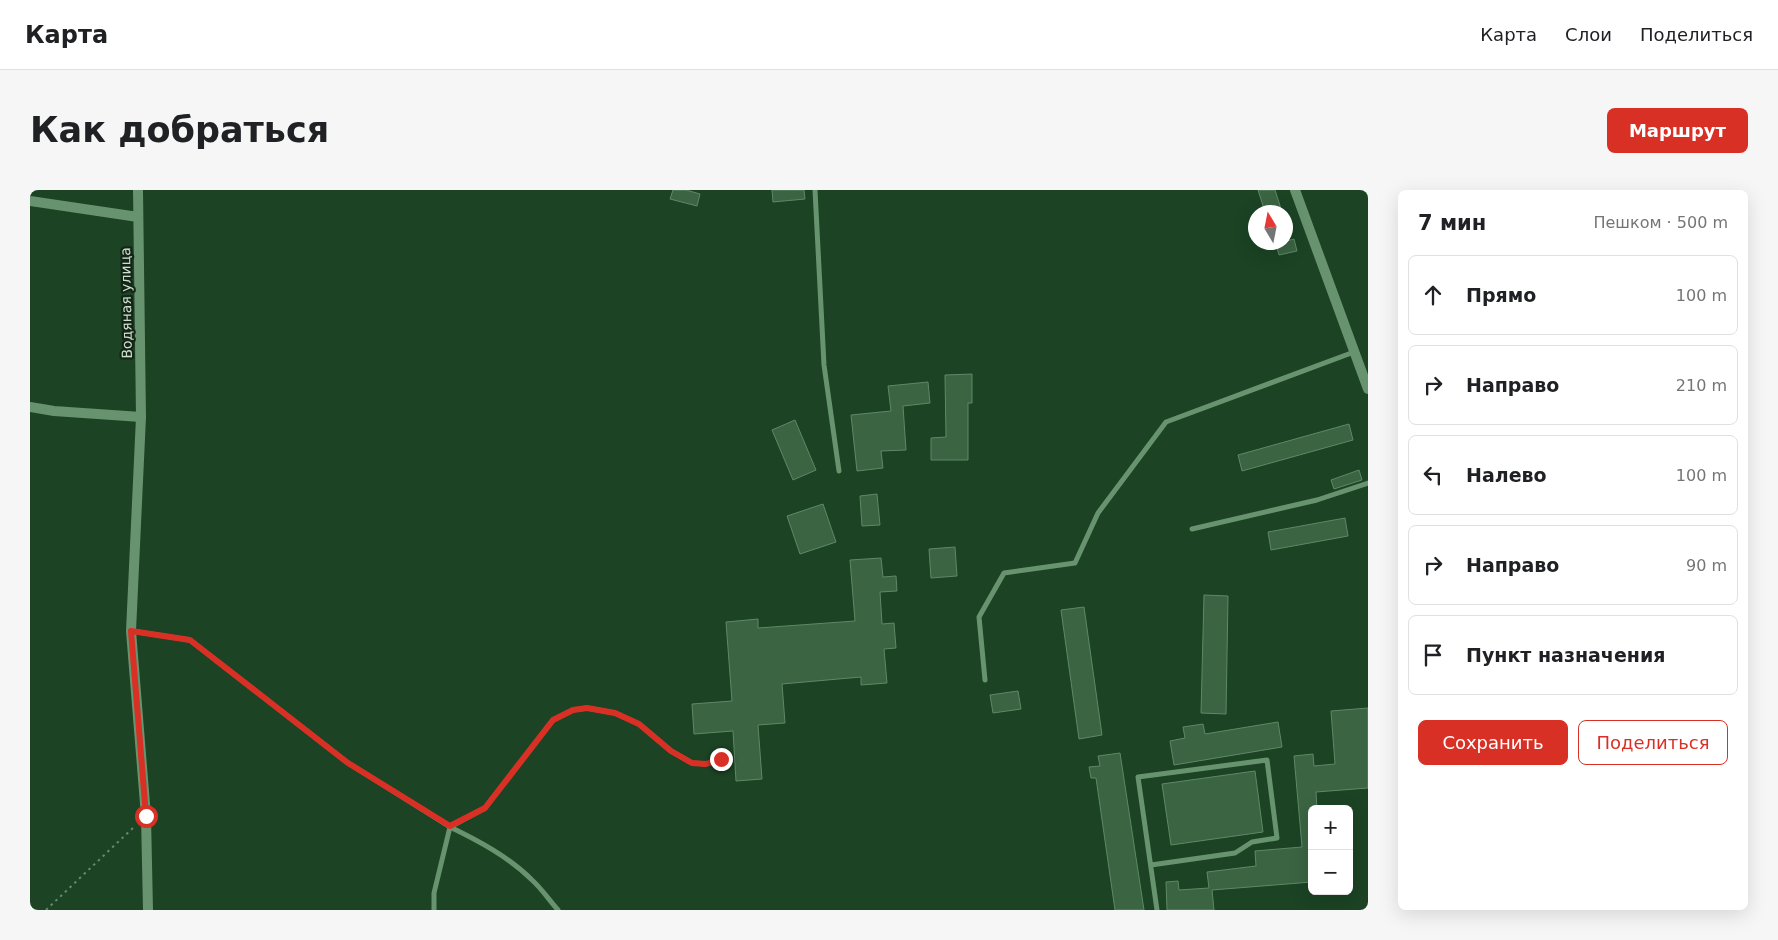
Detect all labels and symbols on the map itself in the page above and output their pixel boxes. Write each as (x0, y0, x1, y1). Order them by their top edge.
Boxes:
north arrow (1248, 205, 1293, 250)
street label: Водяная улица (117, 247, 135, 359)
route end (710, 748, 733, 771)
route start (135, 805, 158, 828)

